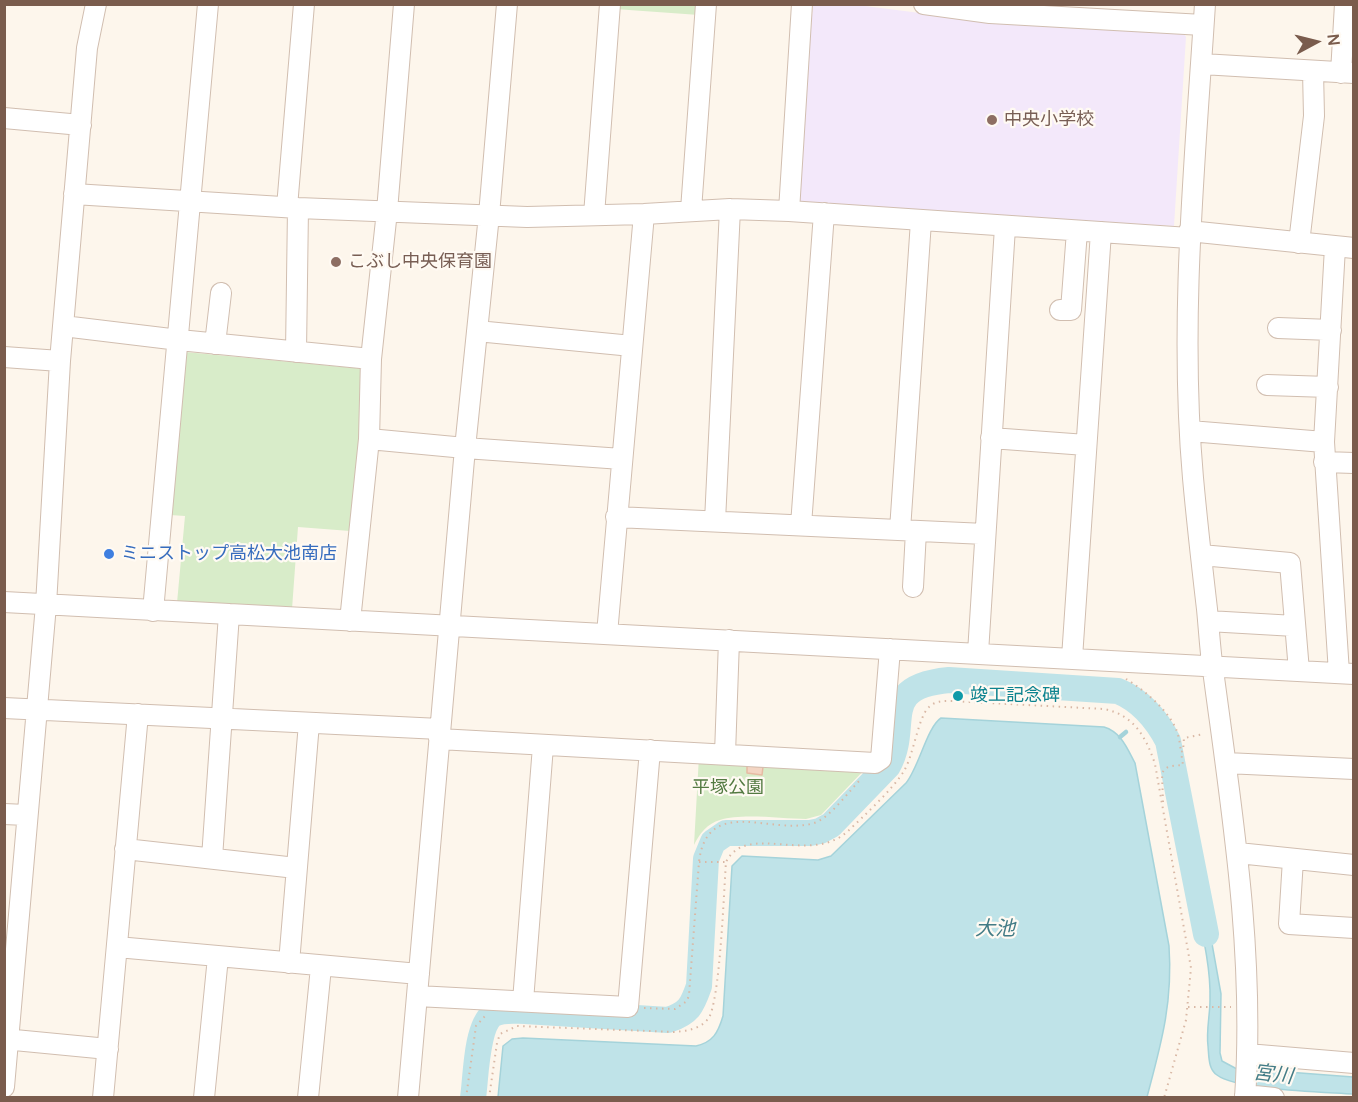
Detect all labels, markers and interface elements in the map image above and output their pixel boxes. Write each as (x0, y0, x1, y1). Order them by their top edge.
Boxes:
north arrow (1286, 12, 1346, 72)
text: N (1322, 33, 1345, 47)
place label: 中央小学校 (1004, 109, 1094, 131)
marker: 中央小学校 (985, 113, 999, 127)
place label: こぶし中央保育園 (348, 251, 492, 273)
marker: こぶし中央保育園 (329, 255, 343, 269)
place label: ミニストップ高松大池南店 (121, 543, 337, 565)
marker: ミニストップ高松大池南店 (102, 547, 116, 561)
place label: 竣工記念碑 (970, 685, 1060, 707)
marker: 竣工記念碑 (951, 689, 965, 703)
park label: 平塚公園 (692, 777, 764, 799)
water label: 大池 (975, 917, 1015, 941)
water label: 宮川 (1252, 1061, 1294, 1089)

